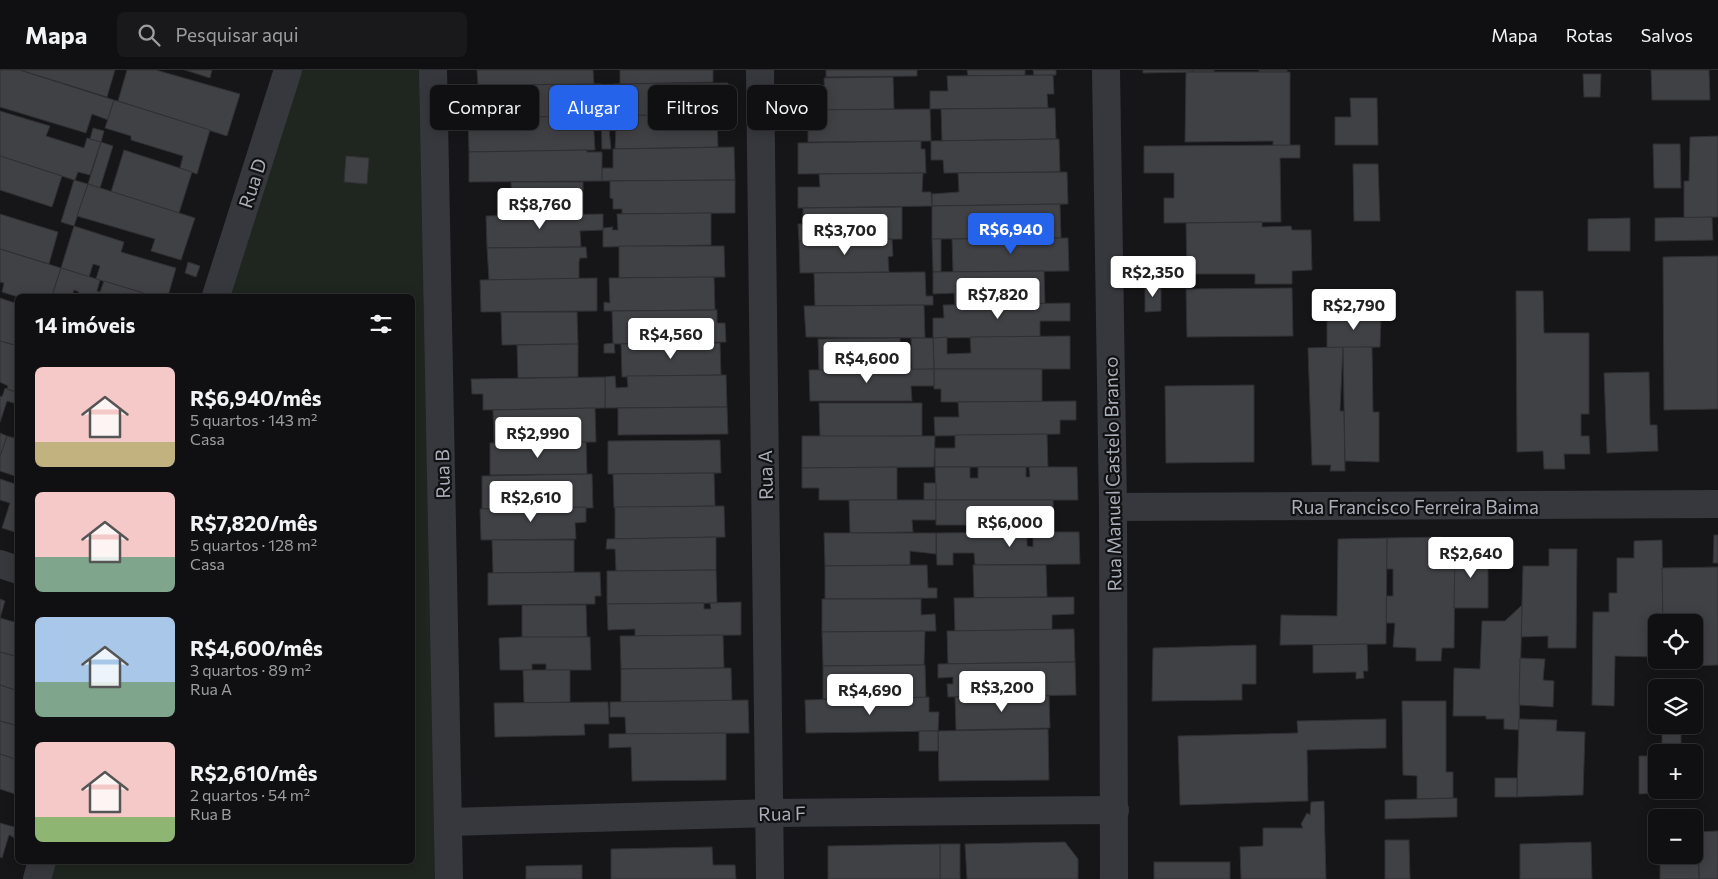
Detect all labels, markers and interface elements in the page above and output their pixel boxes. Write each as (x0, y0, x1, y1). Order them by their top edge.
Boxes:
search box (117, 12, 467, 57)
text: Mapa (25, 20, 87, 49)
icon: search (135, 21, 163, 49)
text: Pesquisar aqui (175, 23, 299, 46)
text: Mapa (1491, 24, 1538, 46)
text: Rotas (1566, 24, 1613, 46)
text: Salvos (1641, 24, 1693, 46)
chip: Comprar (430, 85, 539, 130)
chip: Alugar (549, 85, 638, 130)
chip: Filtros (648, 85, 737, 130)
chip: Novo (747, 85, 827, 130)
street label: Rua D (233, 155, 271, 211)
pin: R$8,760 (494, 188, 586, 230)
text: R$8,760 (509, 194, 571, 213)
pin: R$6,940 (965, 212, 1057, 255)
pin: R$3,700 (799, 214, 891, 256)
text: R$6,940 (979, 219, 1043, 238)
text: R$3,700 (813, 220, 877, 239)
pin: R$2,350 (1107, 256, 1199, 298)
text: R$2,350 (1122, 262, 1184, 281)
pin: R$7,820 (952, 278, 1044, 320)
text: R$7,820 (967, 284, 1029, 303)
pin: R$2,790 (1308, 288, 1400, 331)
text: R$2,790 (1323, 295, 1385, 314)
icon: filters (367, 310, 395, 338)
text: 14 imóveis (35, 312, 135, 337)
pin: R$4,560 (625, 318, 717, 360)
text: R$4,560 (639, 324, 703, 343)
pin: R$4,600 (821, 342, 913, 384)
text: R$4,600 (835, 348, 899, 367)
street label: Rua Manuel Castelo Branco (1098, 356, 1126, 592)
text: R$6,940/mês (190, 385, 322, 410)
icon: home (75, 387, 135, 447)
text: 5 quartos · 143 m² (190, 410, 317, 429)
pin: R$2,990 (492, 416, 584, 459)
text: R$2,990 (506, 423, 570, 442)
text: Casa (190, 429, 225, 448)
street label: Rua B (430, 449, 454, 499)
street label: Rua A (753, 450, 777, 500)
pin: R$2,610 (485, 480, 577, 523)
text: R$2,610 (501, 487, 561, 506)
street label: Rua Francisco Ferreira Baima (1291, 495, 1539, 518)
pin: R$6,000 (964, 506, 1056, 548)
text: R$7,820/mês (190, 510, 318, 535)
icon: home (75, 512, 135, 572)
text: R$6,000 (977, 512, 1043, 531)
text: 5 quartos · 128 m² (190, 535, 317, 554)
pin: R$2,640 (1425, 536, 1517, 579)
text: R$2,640 (1439, 543, 1503, 562)
text: Casa (190, 554, 225, 573)
map controls (1648, 614, 1703, 864)
button: locate (1648, 614, 1703, 669)
text: R$4,600/mês (190, 635, 323, 660)
icon: home (75, 637, 135, 697)
text: 3 quartos · 89 m² (190, 660, 311, 679)
pin: R$3,200 (956, 670, 1048, 713)
pin: R$4,690 (824, 674, 916, 716)
text: R$3,200 (970, 677, 1034, 696)
text: Rua A (190, 679, 232, 698)
button: layers (1648, 679, 1703, 734)
text: R$4,690 (838, 680, 902, 699)
button: + (1648, 744, 1703, 799)
text: R$2,610/mês (190, 760, 318, 785)
icon: home (75, 762, 135, 822)
text: 2 quartos · 54 m² (190, 785, 310, 804)
street label: Rua F (758, 801, 806, 825)
text: Rua B (190, 804, 231, 823)
button: − (1648, 809, 1703, 864)

